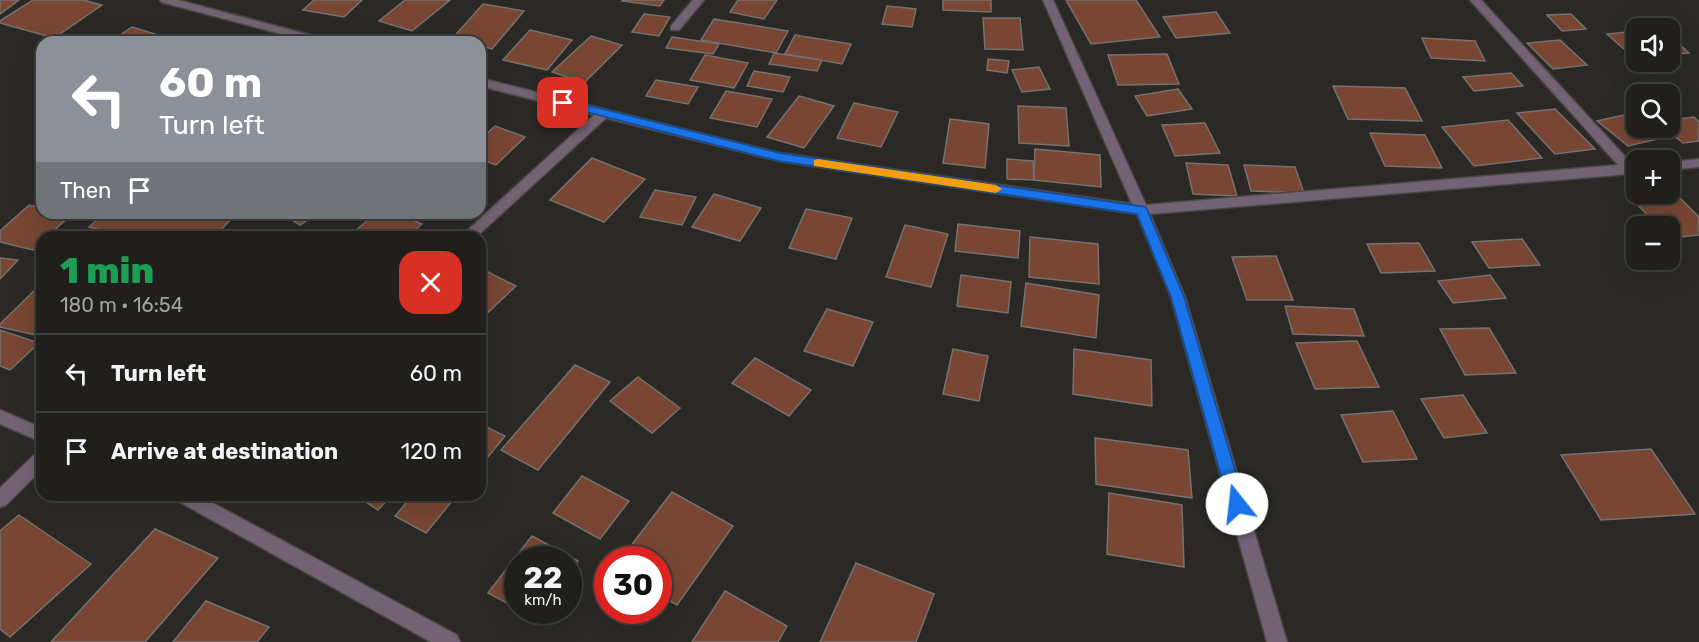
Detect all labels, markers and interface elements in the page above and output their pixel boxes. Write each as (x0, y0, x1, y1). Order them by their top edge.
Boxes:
map controls (1626, 18, 1680, 270)
button: sound (1626, 18, 1680, 72)
text: 60 m (159, 58, 262, 108)
icon: left (60, 60, 138, 138)
pin (537, 77, 588, 128)
button: search (1626, 84, 1680, 138)
icon: arrive (546, 86, 579, 119)
text: Turn left (159, 109, 264, 141)
button: + (1626, 150, 1680, 204)
icon: arrive (123, 174, 156, 207)
text: Then (60, 177, 111, 204)
button: − (1626, 216, 1680, 270)
text: 1 min (60, 249, 154, 292)
button: close (399, 251, 462, 314)
text: 180 m · 16:54 (60, 293, 183, 317)
icon: left (60, 357, 93, 390)
text: Turn left (111, 360, 206, 387)
text: 60 m (410, 360, 462, 387)
icon: arrive (60, 435, 93, 468)
text: Arrive at destination (111, 438, 338, 465)
text: 120 m (401, 438, 462, 465)
position arrow (1205, 472, 1269, 536)
speed limit sign: 30 (594, 546, 672, 624)
text: 22 (524, 560, 563, 596)
text: km/h (524, 591, 562, 609)

